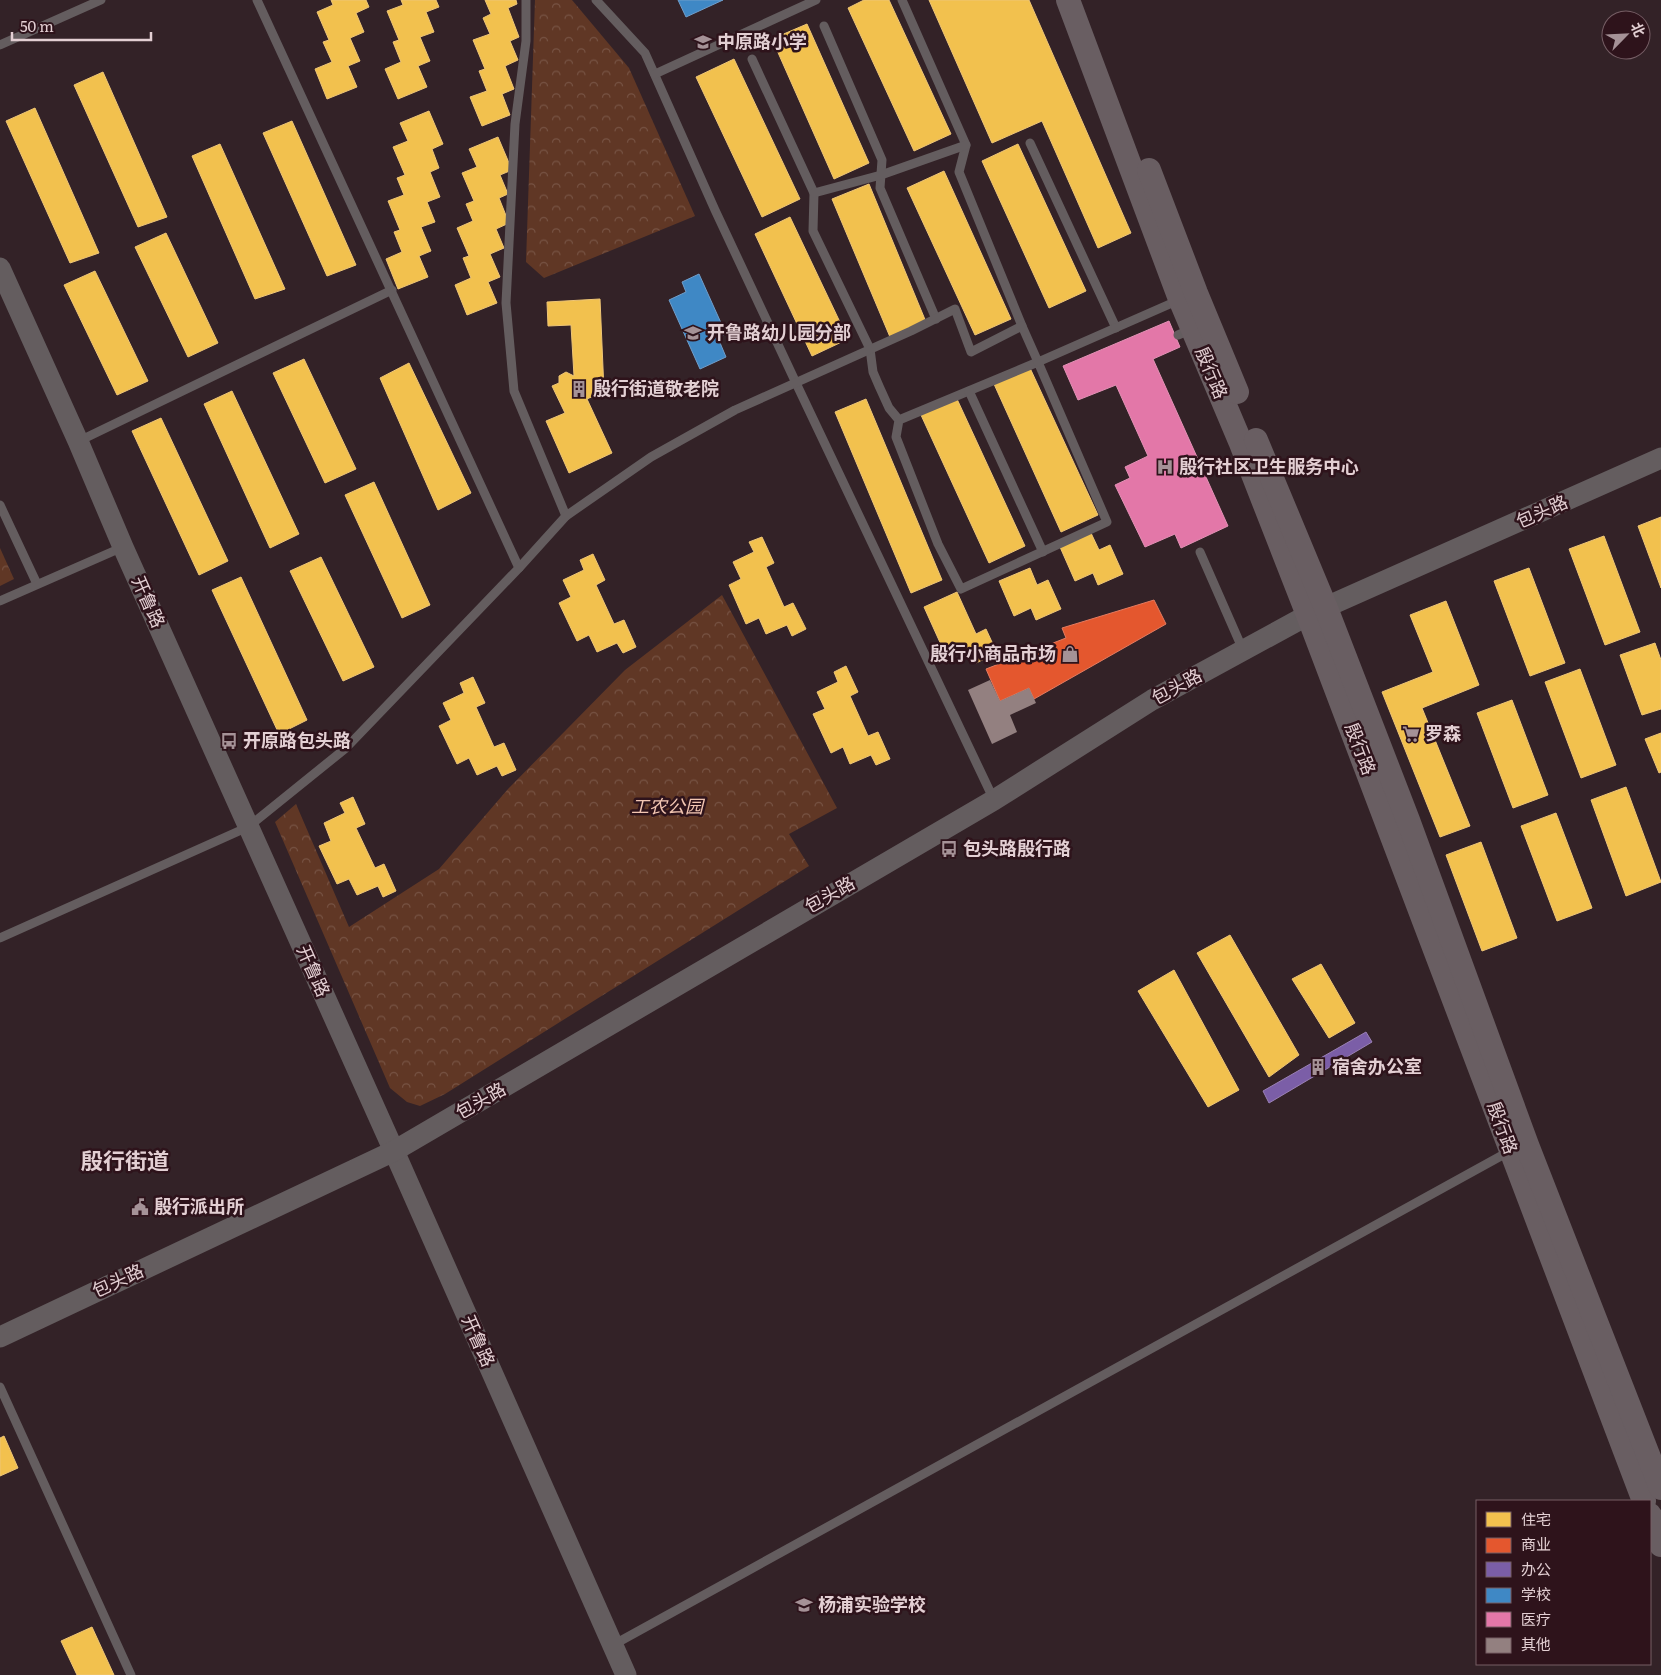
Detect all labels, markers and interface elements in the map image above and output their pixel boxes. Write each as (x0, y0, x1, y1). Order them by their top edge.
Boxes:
scale bar (12, 10, 151, 42)
north arrow (1601, 10, 1651, 60)
text: 50 m (20, 14, 54, 37)
text: 北 (1627, 19, 1651, 40)
place label: 中原路小学 (717, 27, 807, 54)
school or university icon: 中原路小学 (693, 32, 713, 52)
place label: 开鲁路幼儿园分部 (707, 318, 851, 345)
school or university icon: 开鲁路幼儿园分部 (683, 323, 703, 343)
street label: 殷行路 (1189, 342, 1235, 403)
place label: 殷行街道敬老院 (593, 374, 719, 401)
building icon: 殷行街道敬老院 (569, 379, 589, 399)
place label: 殷行社区卫生服务中心 (1179, 452, 1359, 479)
hospital icon: 殷行社区卫生服务中心 (1155, 457, 1175, 477)
street label: 包头路 (1511, 487, 1572, 534)
street label: 开鲁路 (126, 571, 173, 632)
place label: 殷行小商品市场 (930, 639, 1056, 666)
shop icon: 殷行小商品市场 (1060, 644, 1080, 664)
street label: 包头路 (1146, 661, 1206, 711)
street label: 殷行路 (1339, 718, 1384, 779)
place label: 罗森 (1425, 719, 1461, 746)
supermarket icon: 罗森 (1401, 724, 1421, 744)
place label: 开原路包头路 (243, 726, 351, 753)
bus stop icon: 开原路包头路 (219, 731, 239, 751)
park label: 工农公园 (631, 792, 706, 819)
place label: 包头路殷行路 (963, 834, 1071, 861)
bus stop icon: 包头路殷行路 (939, 839, 959, 859)
street label: 包头路 (799, 869, 859, 919)
street label: 开鲁路 (291, 940, 338, 1001)
place label: 宿舍办公室 (1332, 1052, 1422, 1079)
building icon: 宿舍办公室 (1308, 1057, 1328, 1077)
street label: 包头路 (450, 1075, 510, 1125)
street label: 殷行路 (1481, 1097, 1525, 1157)
district label: 殷行街道 (81, 1143, 169, 1176)
place label: 殷行派出所 (154, 1192, 244, 1219)
public building icon: 殷行派出所 (130, 1197, 150, 1217)
street label: 包头路 (87, 1256, 148, 1303)
street label: 开鲁路 (456, 1310, 503, 1371)
legend (1476, 1500, 1651, 1665)
text: 住宅 (1521, 1507, 1551, 1530)
text: 商业 (1521, 1532, 1551, 1555)
text: 办公 (1521, 1557, 1551, 1580)
text: 学校 (1521, 1582, 1551, 1605)
place label: 杨浦实验学校 (818, 1590, 926, 1617)
school or university icon: 杨浦实验学校 (794, 1595, 814, 1615)
text: 医疗 (1521, 1607, 1551, 1630)
text: 其他 (1521, 1632, 1551, 1655)

